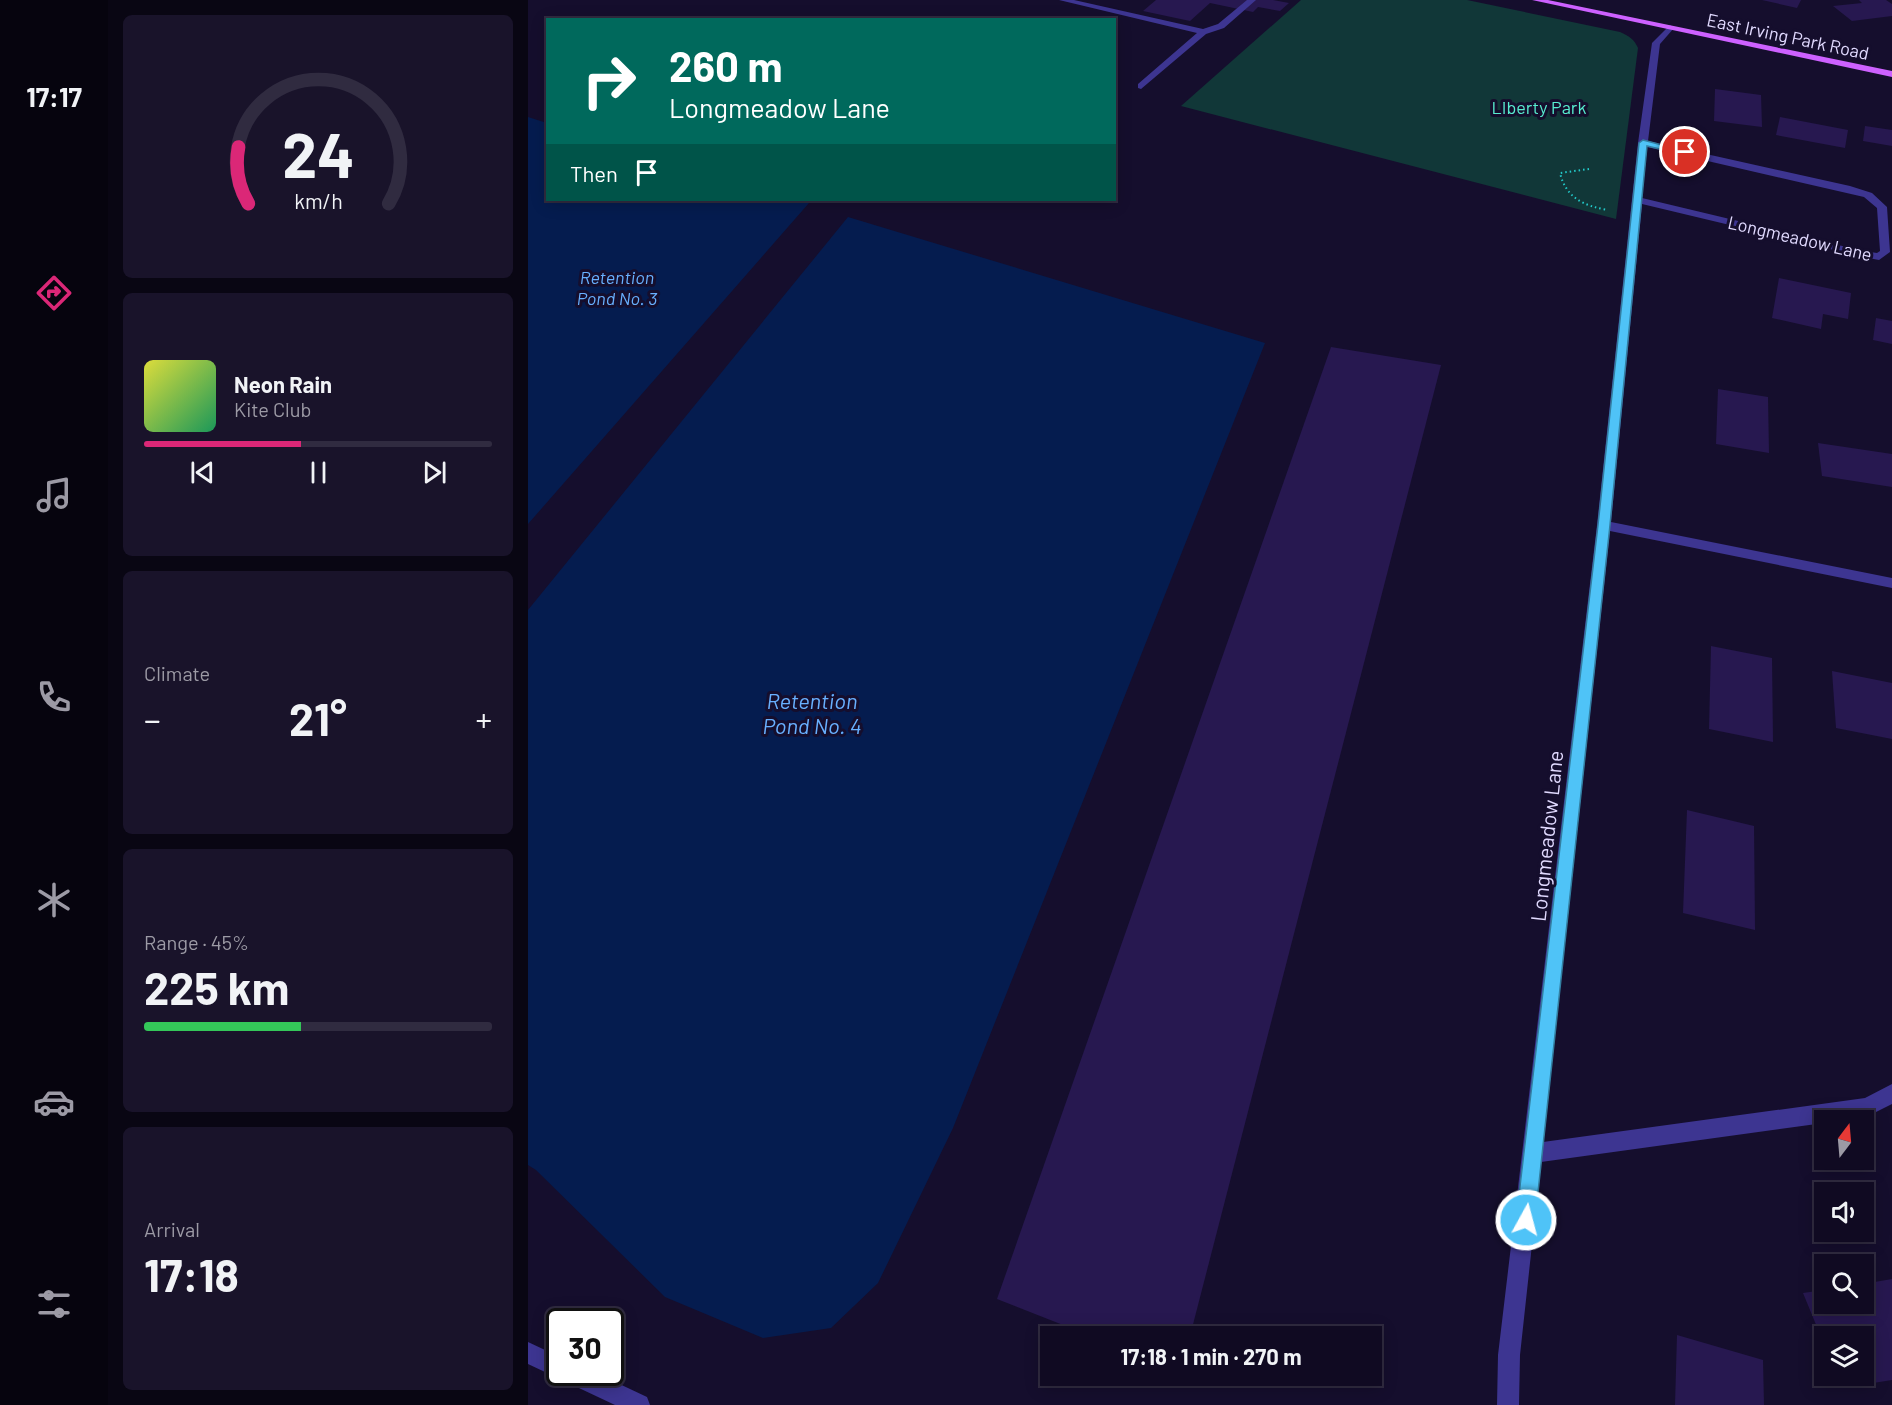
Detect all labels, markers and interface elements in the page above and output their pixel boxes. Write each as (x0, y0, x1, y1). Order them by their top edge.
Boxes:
street label: East Irving Park Road (1705, 8, 1871, 64)
text: 260 m (669, 40, 782, 90)
icon: right (570, 42, 648, 120)
text: 17:17 (26, 80, 82, 112)
text: Longmeadow Lane (669, 91, 890, 123)
park label: LIberty Park (1492, 96, 1586, 118)
text: 24 (282, 116, 354, 190)
pin (1659, 126, 1710, 177)
icon: arrive (1668, 135, 1701, 168)
icon: arrive (630, 156, 663, 189)
text: Then (570, 160, 618, 186)
text: km/h (294, 188, 342, 213)
street label: Longmeadow Lane (1726, 211, 1874, 265)
water label: Retention Pond No. 3 (577, 266, 657, 309)
icon: directions (33, 272, 75, 314)
text: Neon Rain (234, 371, 332, 397)
text: Kite Club (234, 397, 311, 421)
icon: previous (186, 456, 219, 489)
icon: pause (302, 456, 335, 489)
icon: next (418, 456, 451, 489)
icon: music (33, 474, 75, 516)
text: Climate (144, 661, 210, 685)
icon: phone (33, 676, 75, 718)
water label: Retention Pond No. 4 (763, 687, 861, 738)
text: 21° (289, 691, 347, 745)
text: − (144, 699, 161, 739)
text: + (476, 699, 492, 739)
street label: Longmeadow Lane (1525, 749, 1567, 923)
icon: climate (33, 879, 75, 921)
text: Range · 45% (144, 930, 249, 954)
text: 225 km (144, 960, 289, 1014)
icon: car (33, 1081, 75, 1123)
north arrow (1814, 1110, 1874, 1170)
map controls (1814, 1110, 1874, 1386)
button: sound (1814, 1182, 1874, 1242)
position arrow (1494, 1188, 1558, 1252)
text: Arrival (144, 1217, 200, 1241)
text: 17:18 (144, 1247, 239, 1301)
button: search (1814, 1254, 1874, 1314)
icon: filters (33, 1283, 75, 1325)
speed limit sign: 30 (546, 1308, 624, 1386)
button: layers (1814, 1326, 1874, 1386)
text: 17:18 · 1 min · 270 m (1120, 1343, 1302, 1369)

